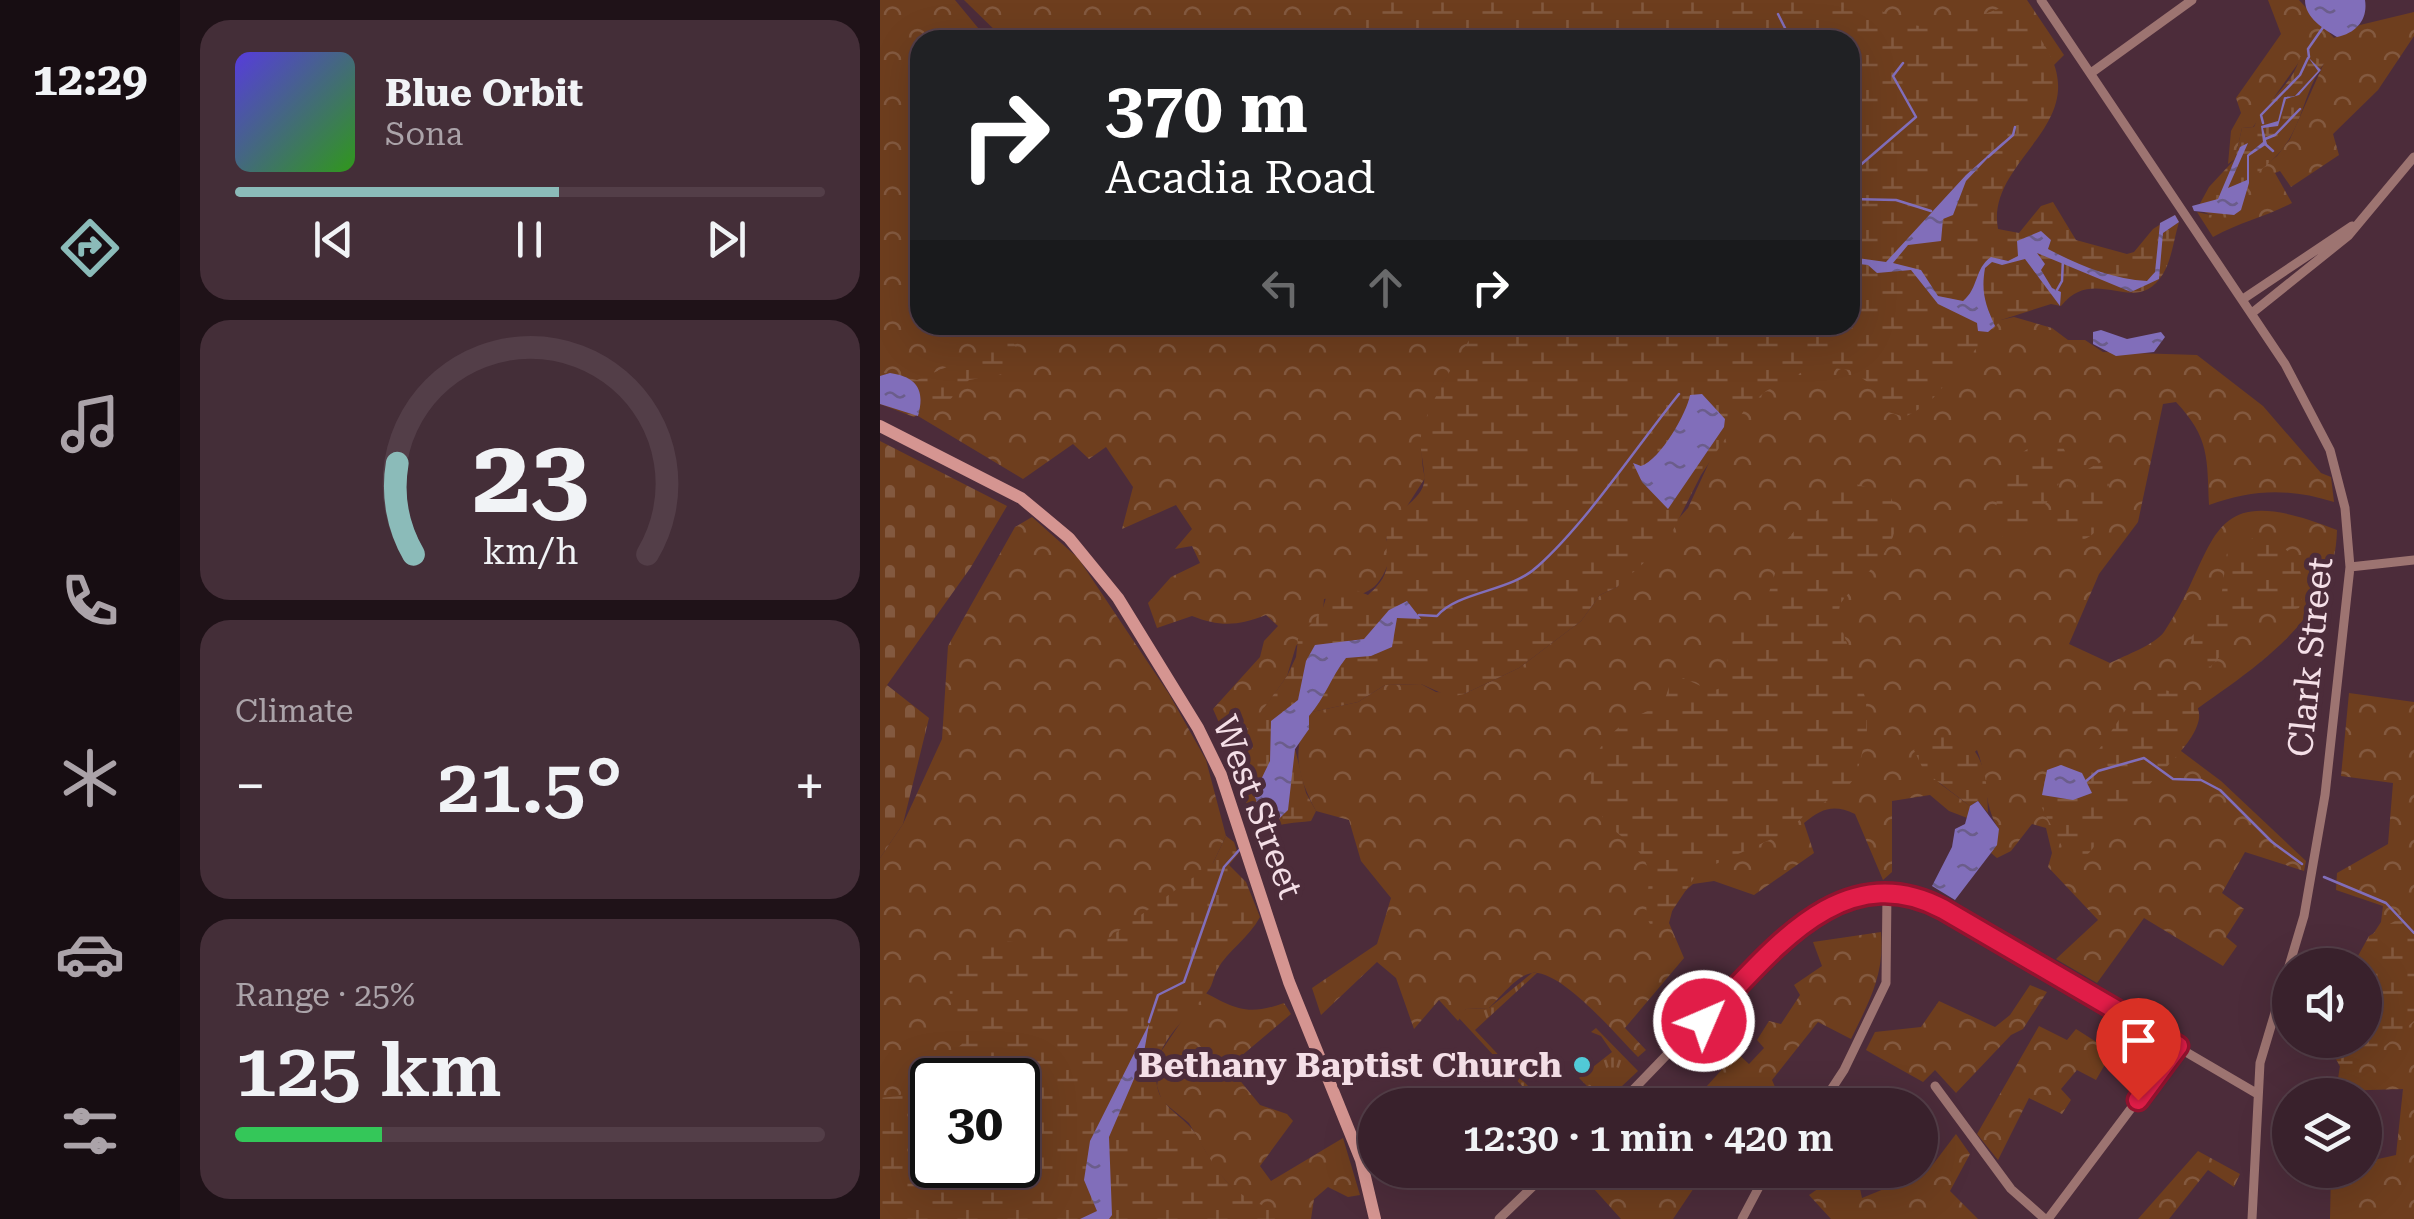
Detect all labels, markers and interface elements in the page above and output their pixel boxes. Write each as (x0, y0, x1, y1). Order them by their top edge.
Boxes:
text: 12:29 (33, 53, 147, 106)
text: 370 m (1105, 67, 1308, 149)
icon: right (940, 70, 1070, 200)
text: Blue Orbit (385, 71, 583, 115)
text: Sona (385, 115, 463, 153)
text: Acadia Road (1105, 151, 1375, 204)
icon: previous (306, 212, 361, 267)
icon: pause (502, 212, 557, 267)
icon: next (699, 212, 754, 267)
icon: directions (55, 213, 125, 283)
icon: left (1253, 260, 1308, 315)
icon: ahead (1358, 260, 1413, 315)
icon: right (1463, 260, 1518, 315)
icon: music (55, 389, 125, 459)
text: 23 (472, 416, 588, 537)
text: km/h (482, 531, 578, 573)
street label: Clark Street (2280, 555, 2341, 759)
icon: phone (55, 566, 125, 636)
text: Climate (235, 692, 353, 730)
street label: West Street (1204, 710, 1311, 904)
text: 21.5° (437, 742, 623, 830)
icon: climate (55, 743, 125, 813)
text: − (235, 754, 266, 818)
text: + (794, 754, 825, 818)
icon: car (55, 919, 125, 989)
map controls (2272, 948, 2382, 1188)
button: sound (2272, 948, 2382, 1058)
position arrow (1652, 969, 1756, 1073)
text: Range · 25% (235, 976, 415, 1014)
pin (2096, 998, 2181, 1101)
icon: arrive (2111, 1013, 2166, 1068)
text: 125 km (235, 1026, 501, 1114)
place label: Bethany Baptist Church (1138, 1045, 1562, 1086)
marker: Bethany Baptist Church (1571, 1054, 1593, 1076)
speed limit sign: 30 (910, 1058, 1040, 1188)
button: layers (2272, 1078, 2382, 1188)
icon: filters (55, 1096, 125, 1166)
text: 12:30 · 1 min · 420 m (1463, 1116, 1834, 1160)

